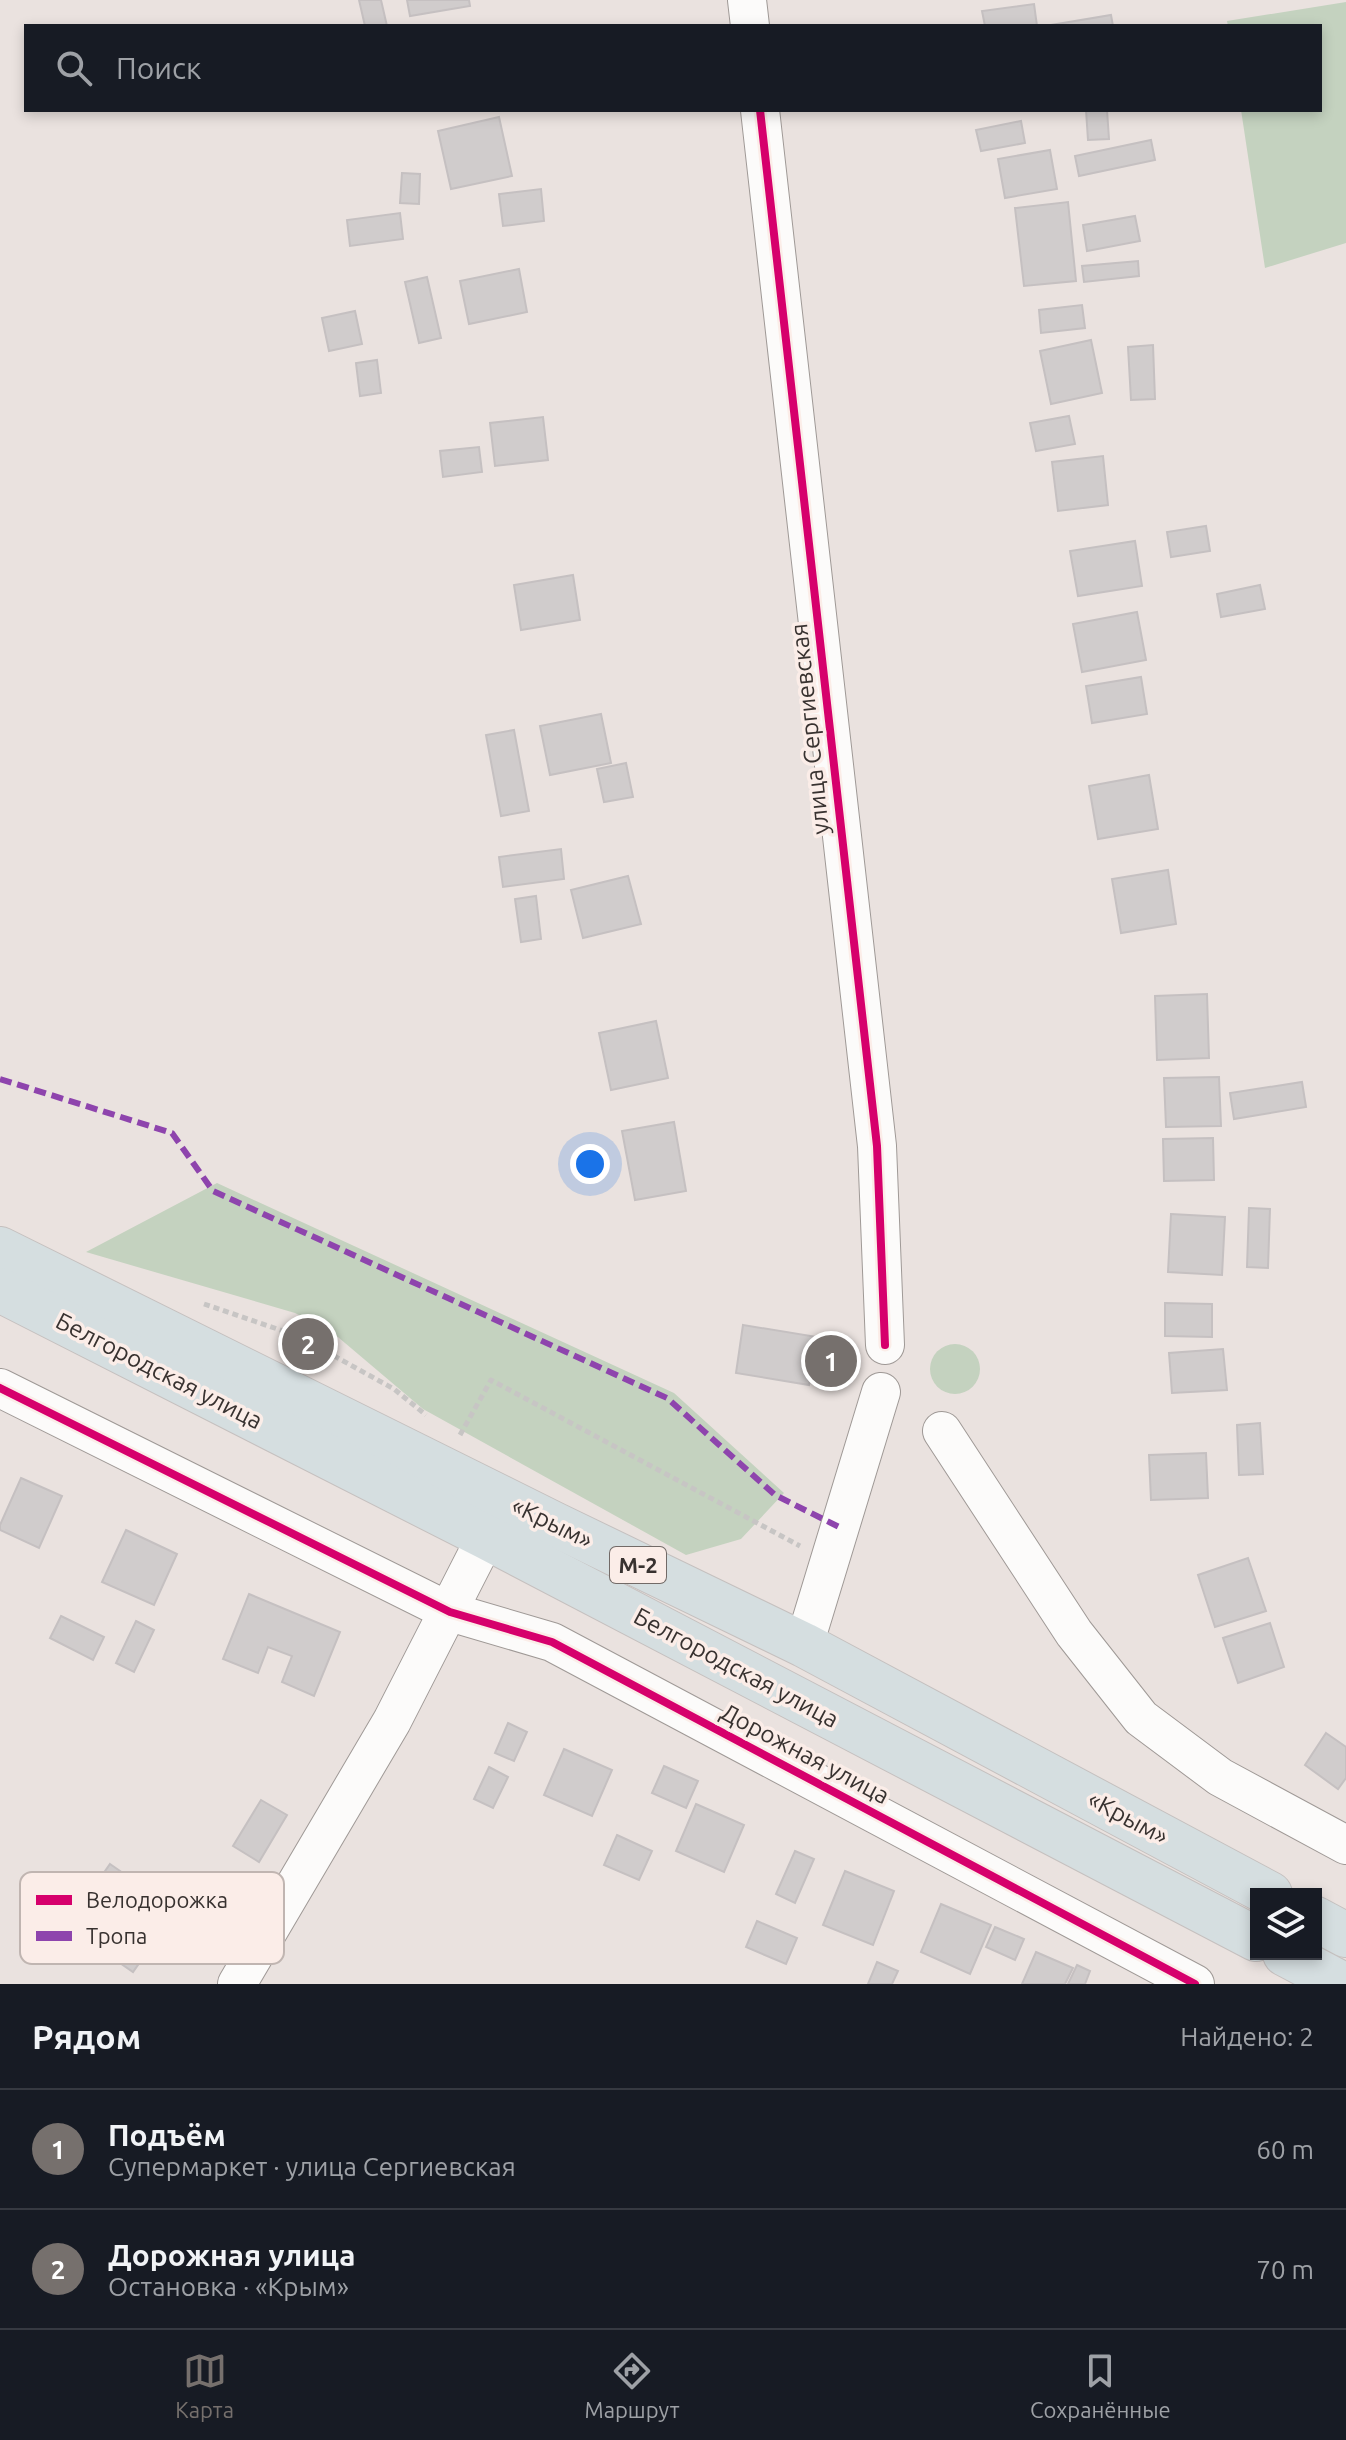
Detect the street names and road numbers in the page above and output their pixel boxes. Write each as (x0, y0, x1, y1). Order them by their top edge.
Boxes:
street label: улица Сергиевская (785, 622, 834, 836)
street label: Белгородская улица (52, 1307, 267, 1434)
street label: «Крым» (507, 1491, 597, 1554)
road number: М-2 (610, 1547, 666, 1583)
street label: Белгородская улица (629, 1602, 843, 1733)
street label: Дорожная улица (716, 1698, 894, 1809)
street label: «Крым» (1084, 1785, 1173, 1850)

